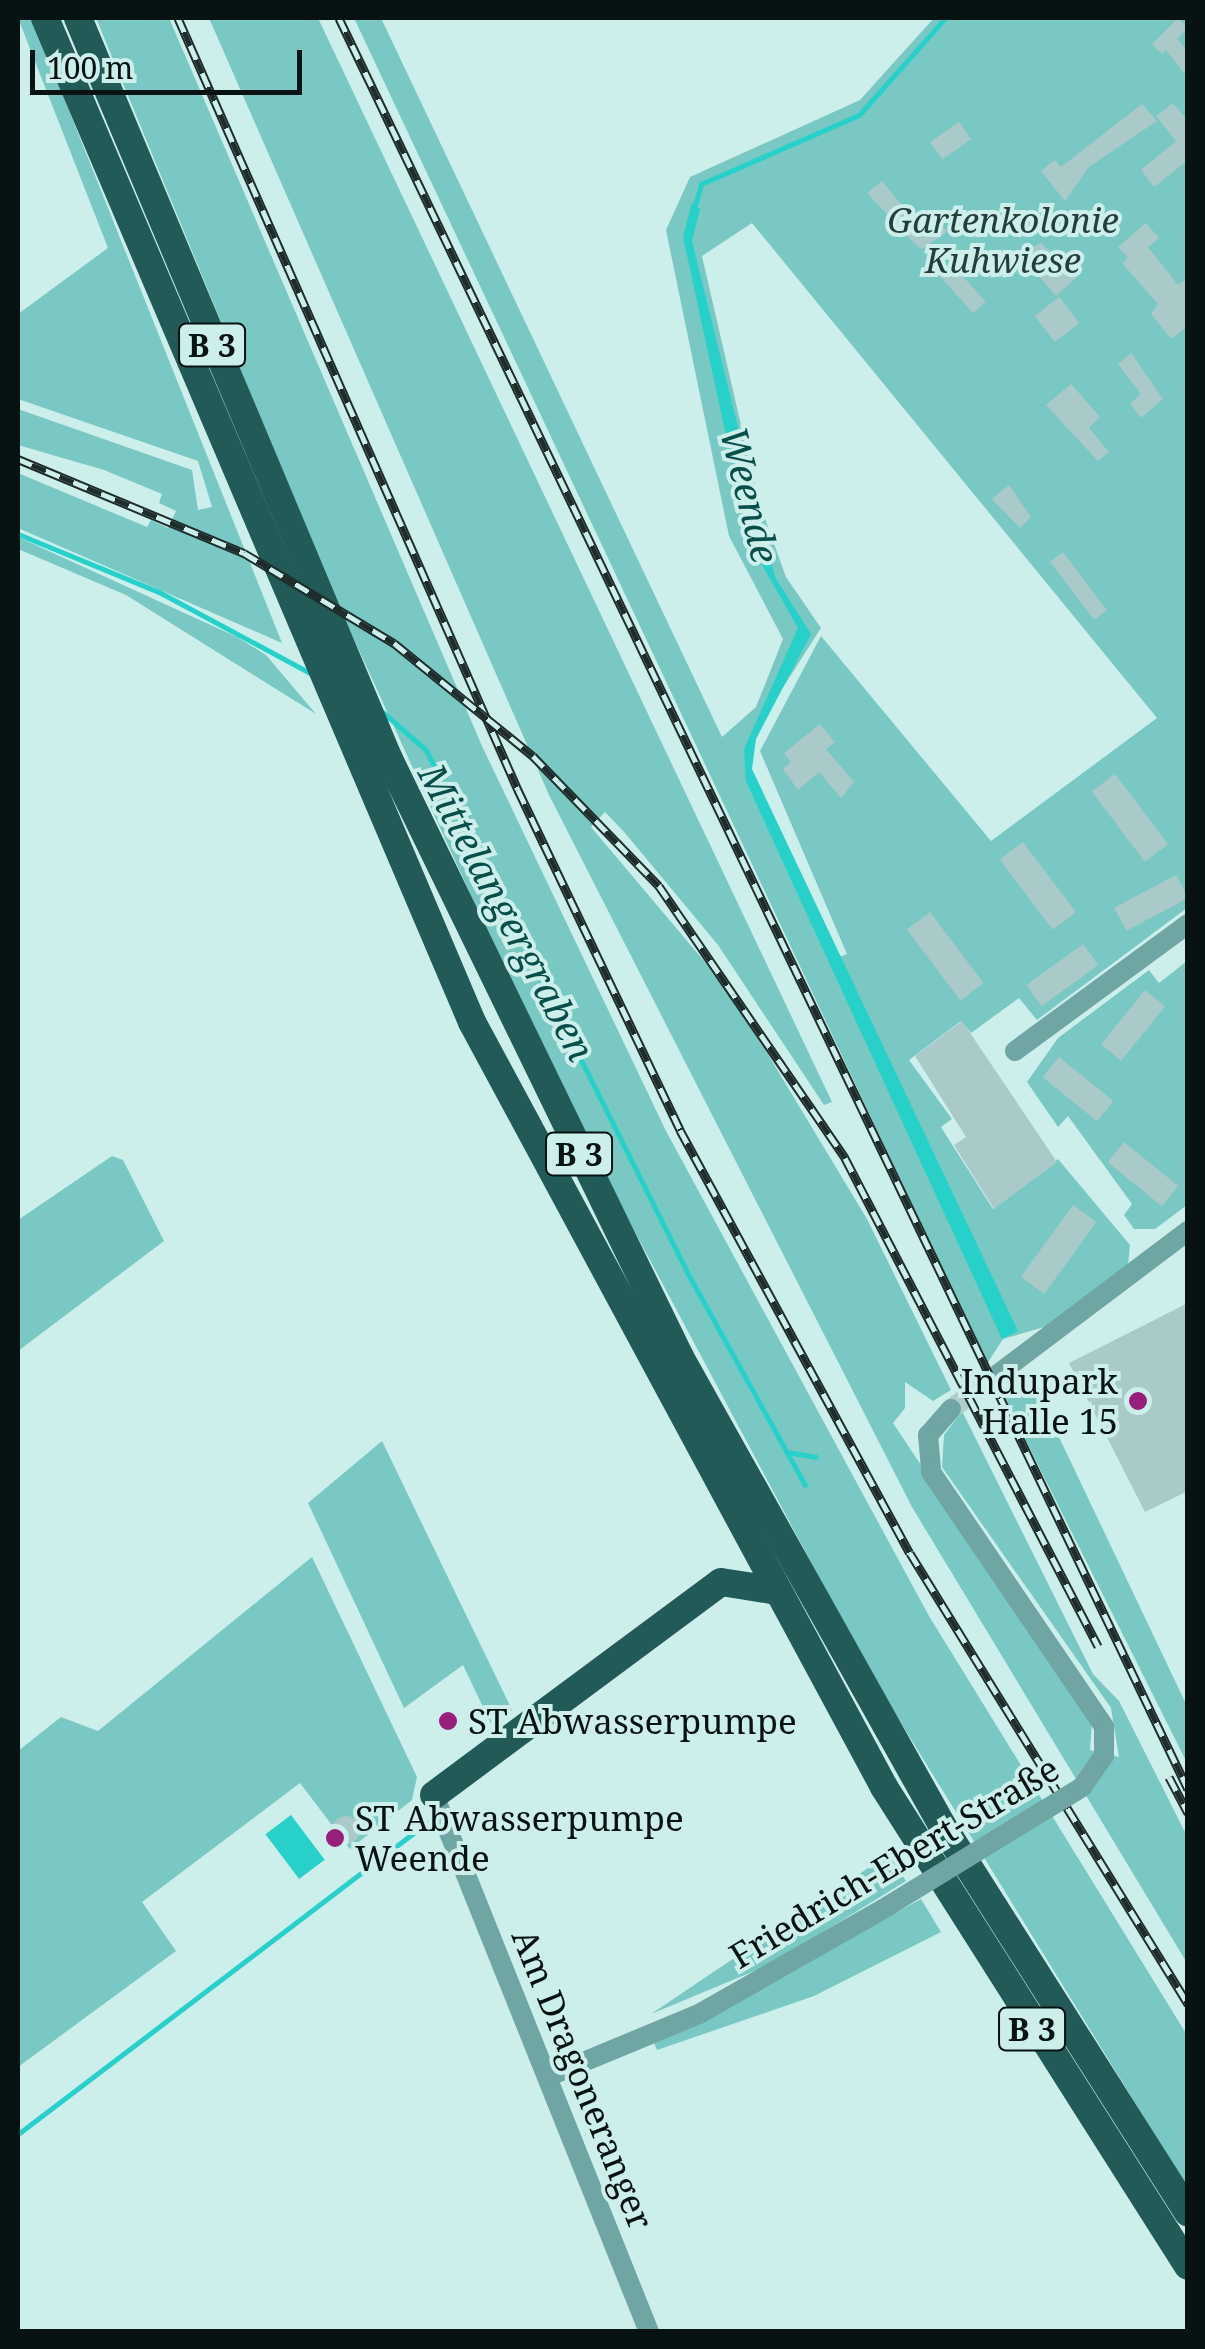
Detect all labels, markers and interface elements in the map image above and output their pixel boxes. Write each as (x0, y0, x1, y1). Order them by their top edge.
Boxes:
scale bar (35, 30, 308, 92)
text: 100 m (47, 47, 133, 88)
park label: Gartenkolonie Kuhwiese (887, 199, 1119, 281)
road number: B 3 (177, 318, 247, 372)
water label: Weende (711, 422, 789, 568)
water label: Mittelangergraben (409, 756, 605, 1068)
road number: B 3 (544, 1127, 614, 1181)
place label: Indupark Halle 15 (961, 1360, 1118, 1442)
marker: Indupark Halle 15 (1127, 1390, 1149, 1412)
place label: ST Abwasserpumpe (468, 1700, 797, 1742)
marker: ST Abwasserpumpe (437, 1710, 459, 1732)
street label: Friedrich-Ebert-Straße (722, 1747, 1066, 1977)
place label: ST Abwasserpumpe Weende (355, 1797, 684, 1879)
marker: ST Abwasserpumpe Weende (324, 1827, 346, 1849)
street label: Am Dragoneranger (504, 1923, 662, 2235)
road number: B 3 (997, 2002, 1067, 2056)

